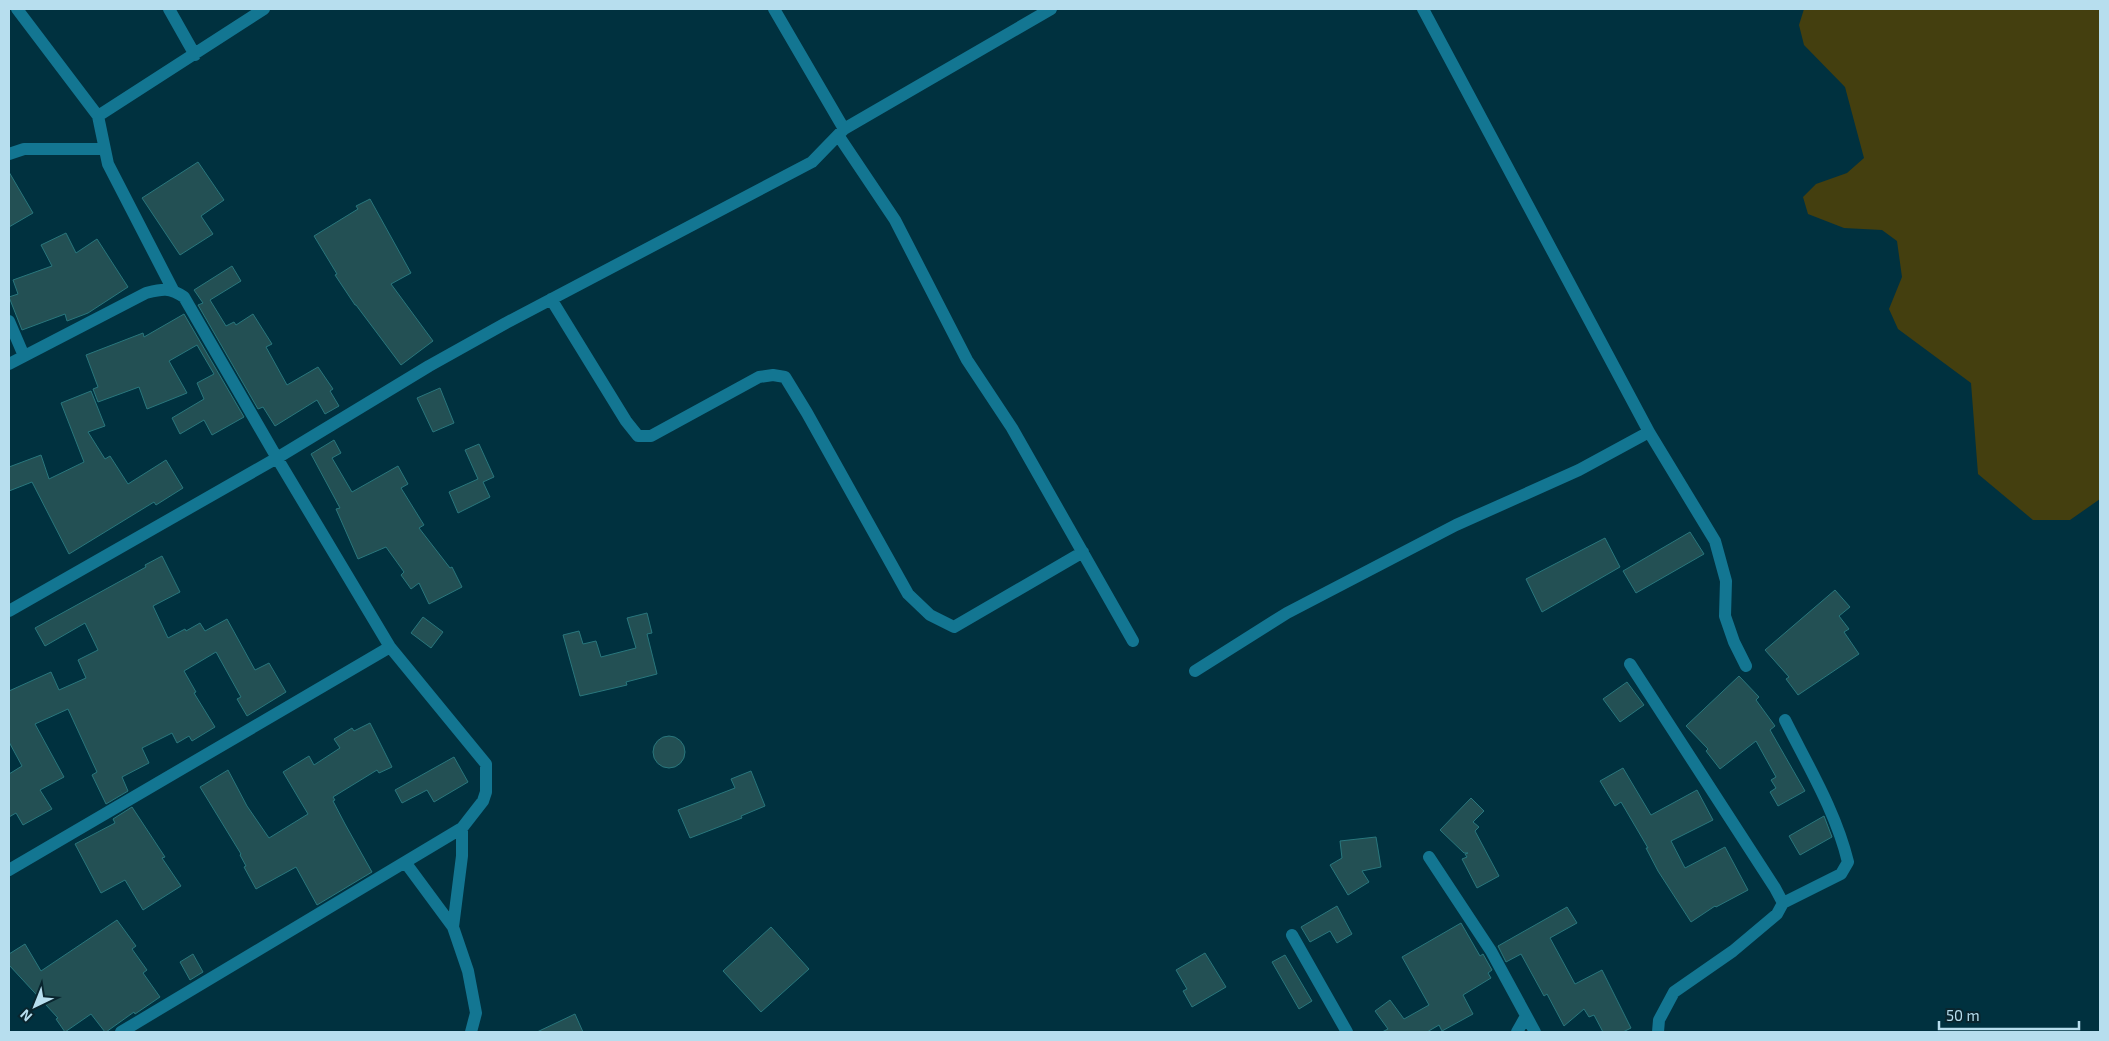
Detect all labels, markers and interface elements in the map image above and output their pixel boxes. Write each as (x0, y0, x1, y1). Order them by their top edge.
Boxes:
north arrow (10, 981, 60, 1031)
scale bar (1939, 998, 2079, 1030)
text: N (16, 1006, 35, 1026)
text: 50 m (1946, 1006, 1980, 1024)

